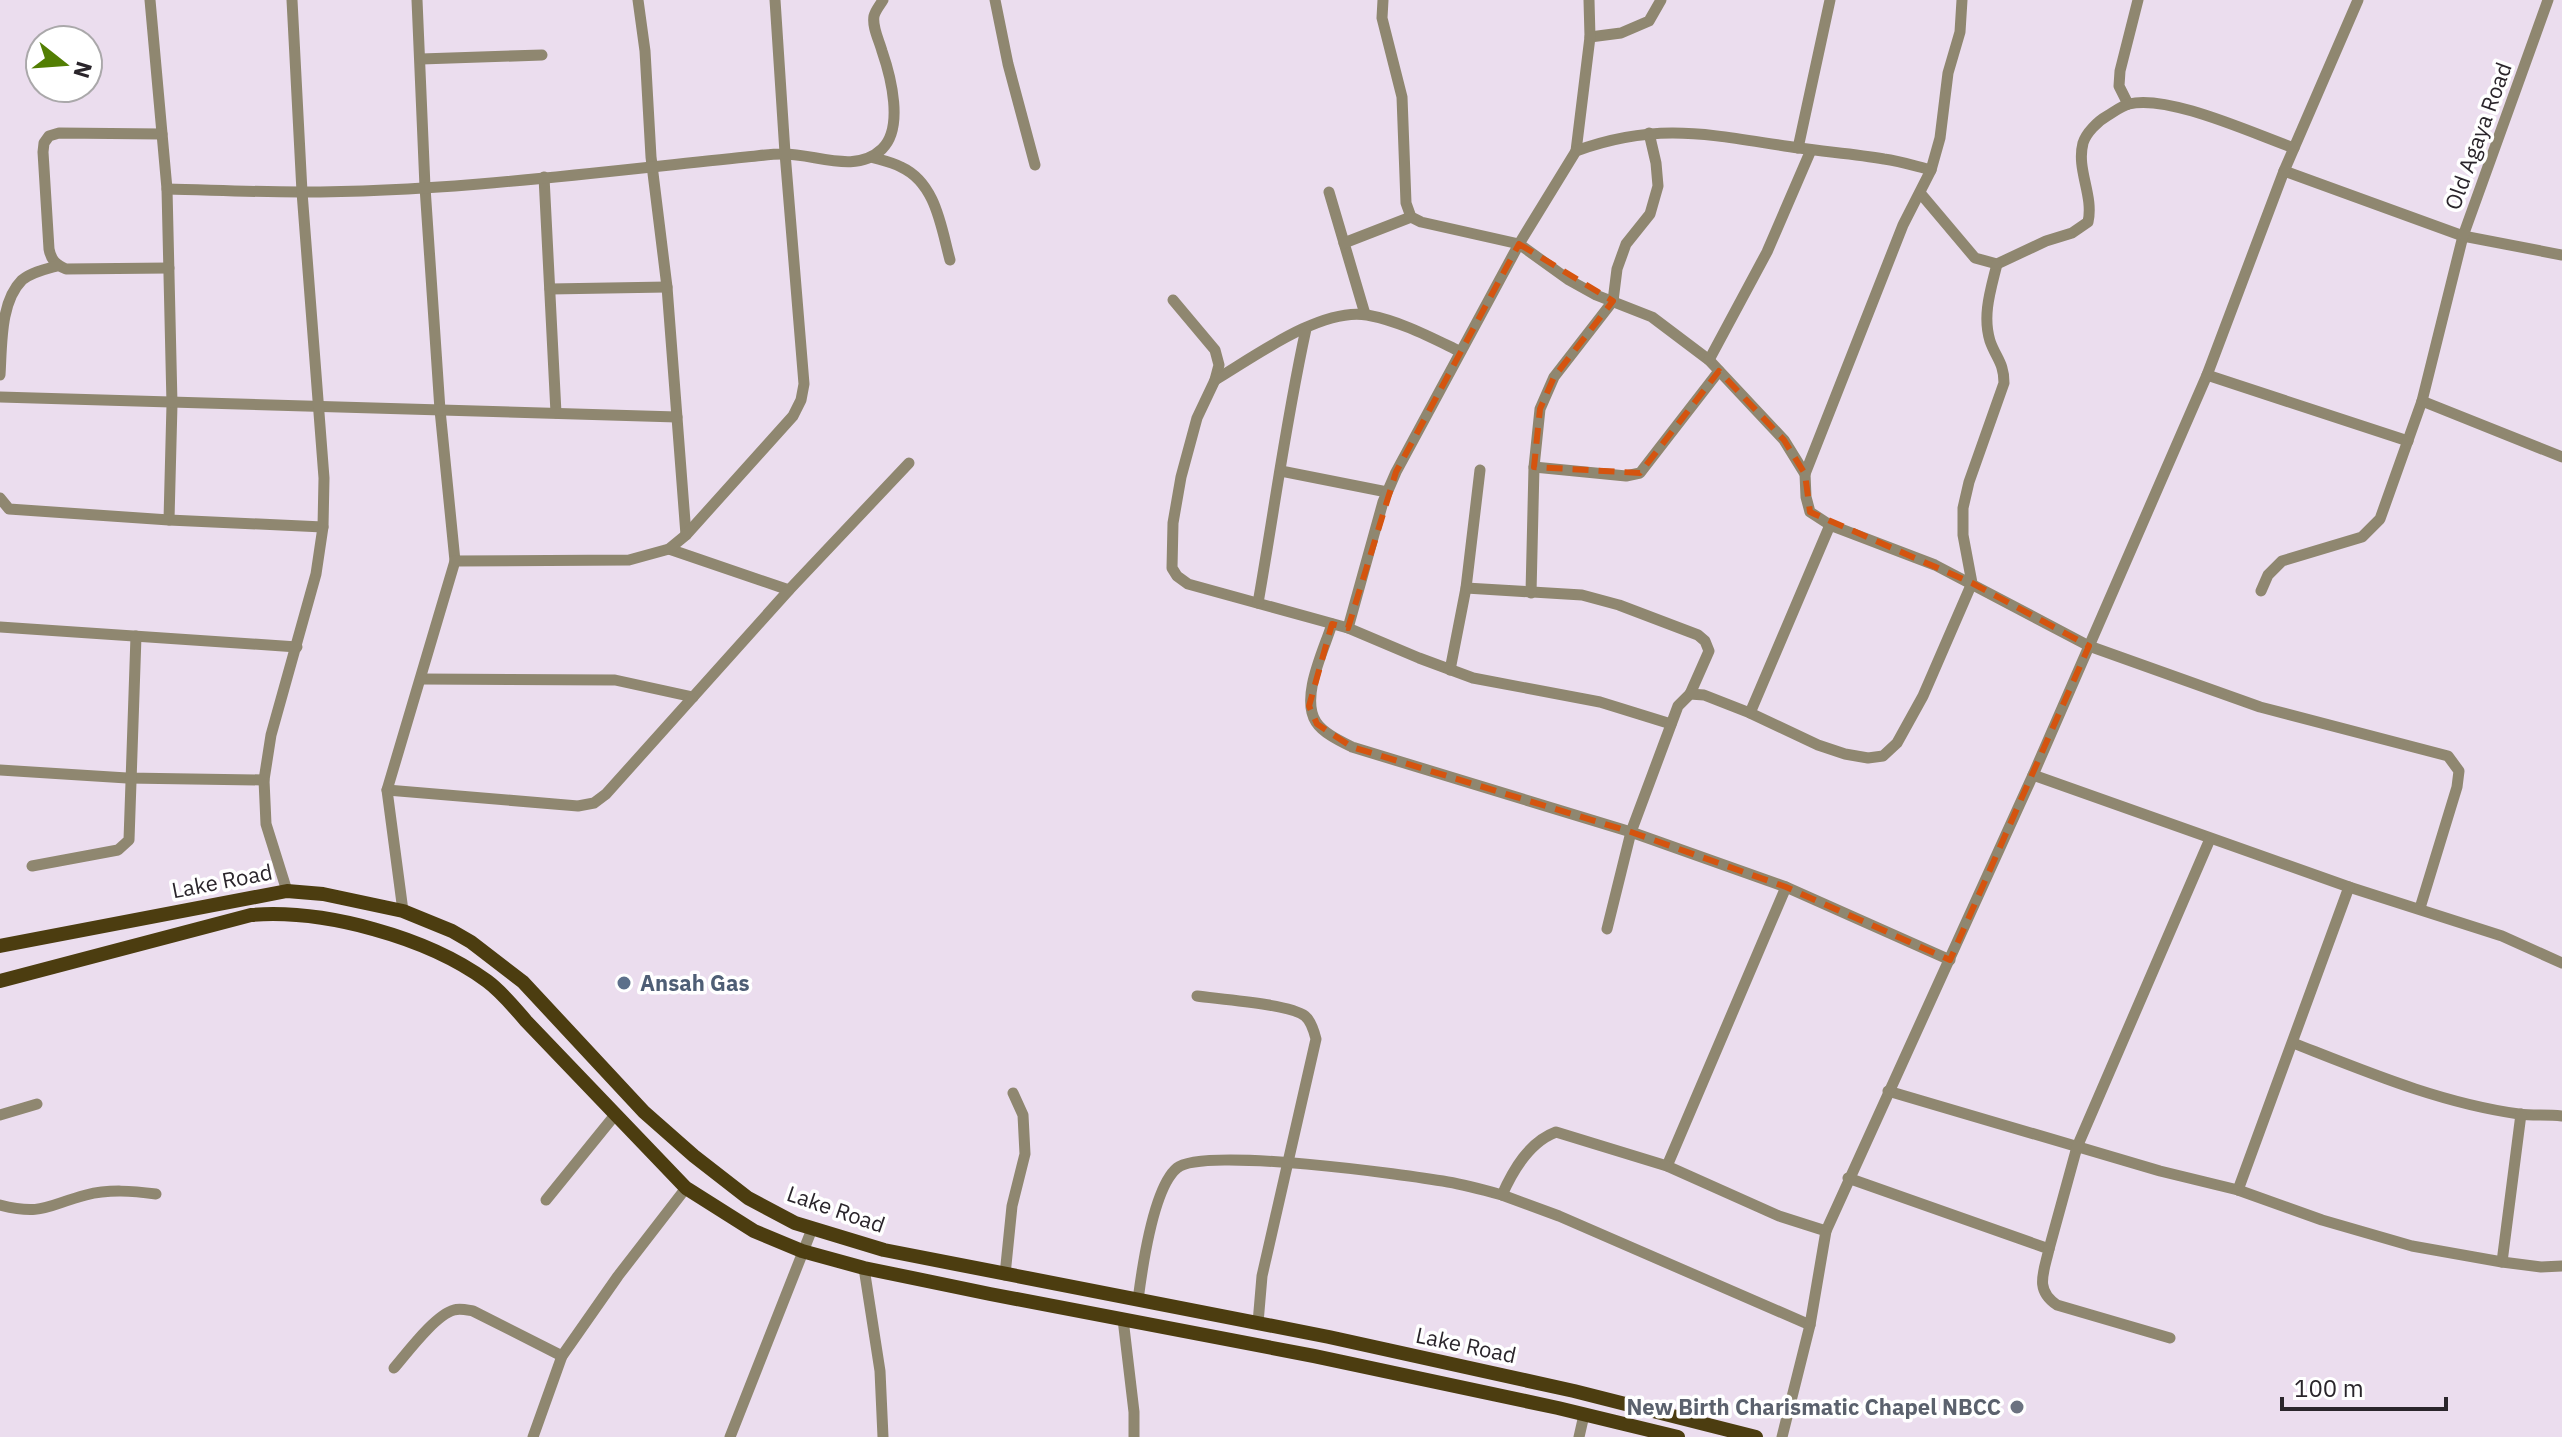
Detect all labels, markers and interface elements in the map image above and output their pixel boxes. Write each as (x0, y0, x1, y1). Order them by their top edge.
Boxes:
north arrow (24, 24, 104, 104)
text: N (67, 58, 100, 82)
street label: Old Agaya Road (2437, 58, 2518, 214)
street label: Lake Road (169, 857, 275, 904)
place label: Ansah Gas (640, 968, 750, 997)
marker: Ansah Gas (615, 974, 633, 992)
street label: Lake Road (783, 1178, 889, 1239)
street label: Lake Road (1413, 1320, 1519, 1369)
scale bar (2282, 1361, 2446, 1411)
text: 100 m (2294, 1372, 2364, 1404)
place label: New Birth Charismatic Chapel NBCC (1626, 1392, 2001, 1421)
marker: New Birth Charismatic Chapel NBCC (2008, 1398, 2026, 1416)

